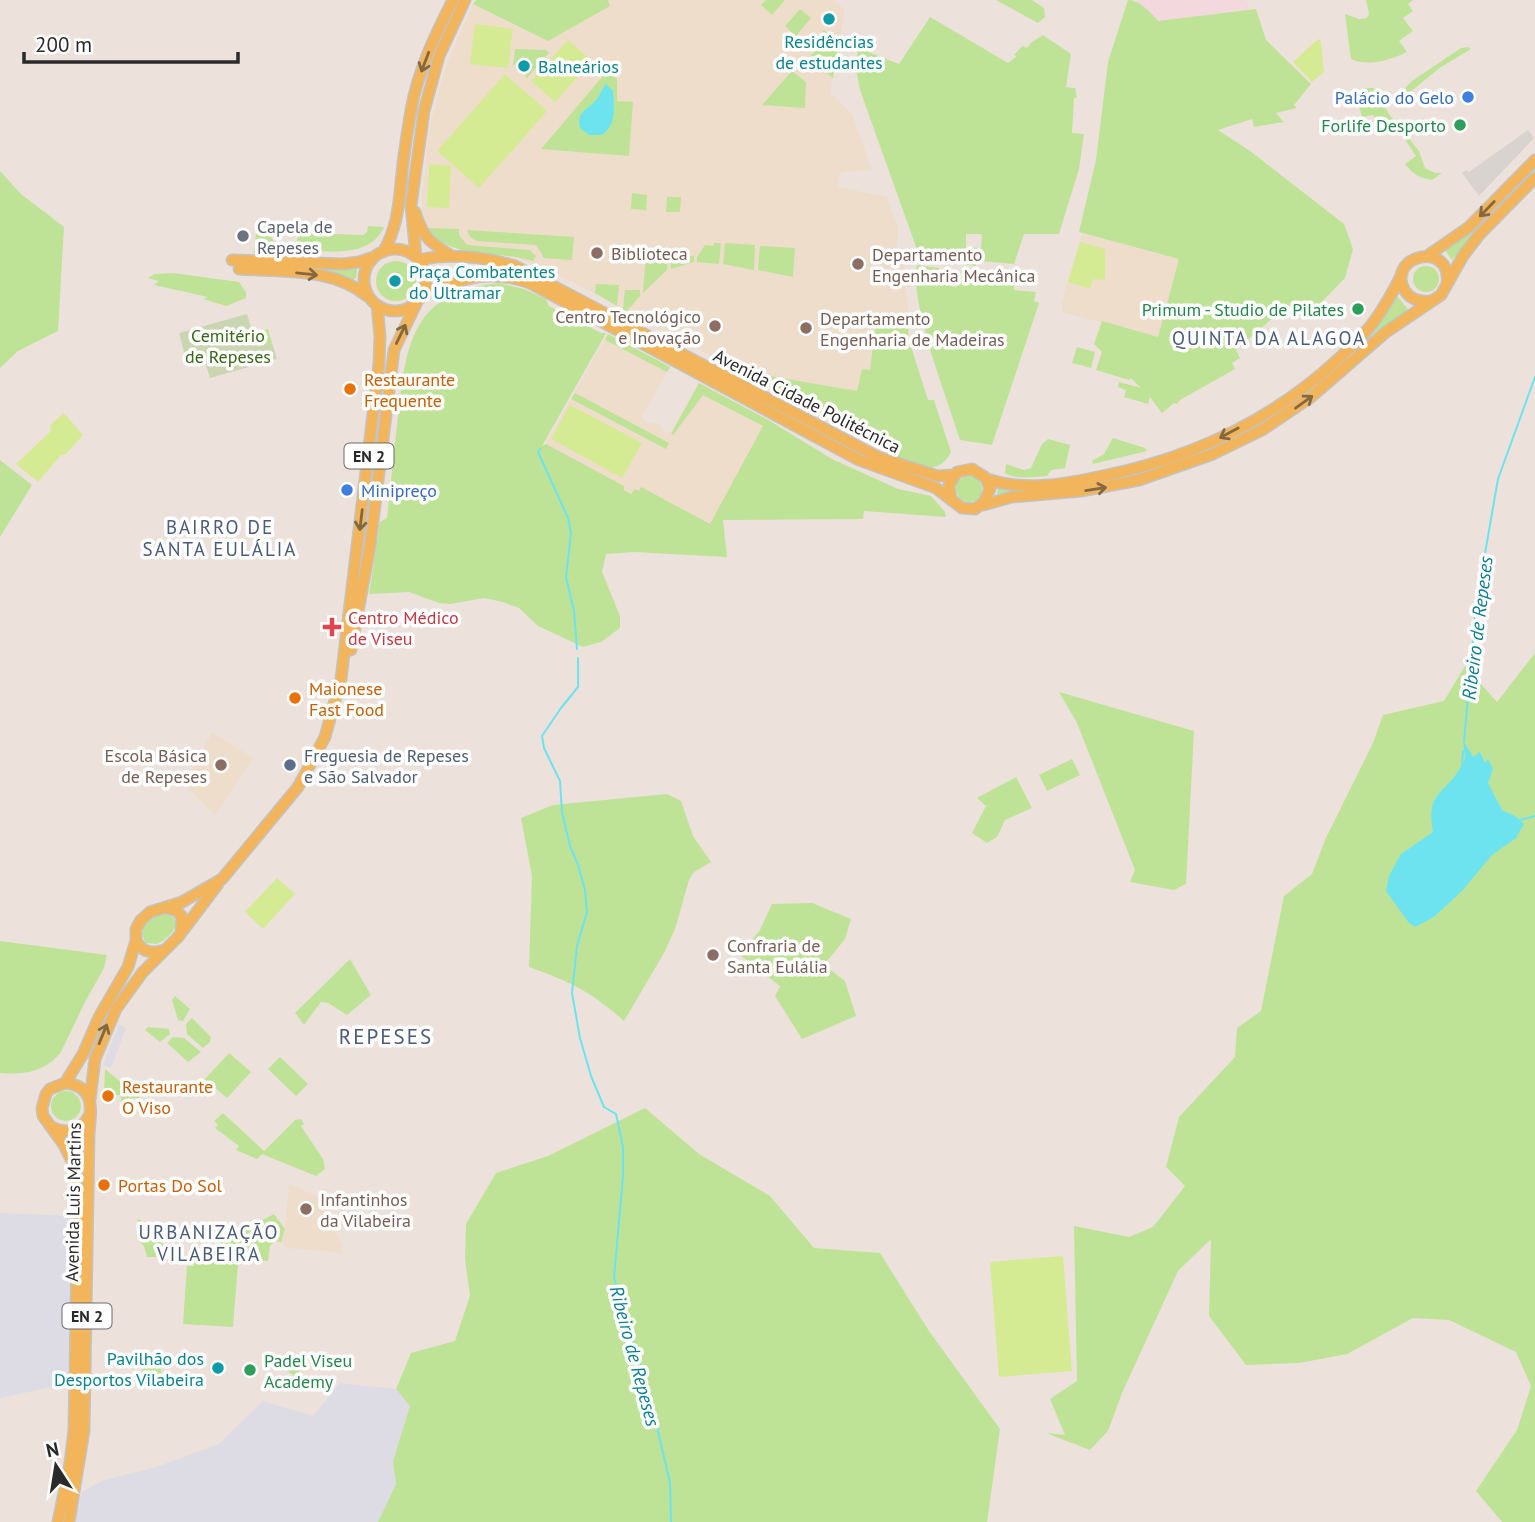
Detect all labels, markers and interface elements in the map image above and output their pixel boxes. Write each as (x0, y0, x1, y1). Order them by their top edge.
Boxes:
marker: Residências de estudantes (821, 11, 837, 27)
scale bar (24, 21, 238, 65)
place label: Residências de estudantes (775, 30, 883, 74)
text: 200 m (35, 31, 92, 58)
one-way arrow (417, 51, 430, 73)
place label: Balneários (538, 55, 619, 78)
marker: Balneários (516, 58, 532, 74)
place label: Palácio do Gelo (1335, 86, 1454, 109)
marker: Palácio do Gelo (1460, 89, 1476, 105)
place label: Forlife Desporto (1321, 114, 1446, 137)
marker: Forlife Desporto (1452, 117, 1468, 133)
one-way arrow (1479, 200, 1496, 217)
place label: Capela de Repeses (257, 215, 333, 259)
marker: Capela de Repeses (235, 228, 251, 244)
place label: Biblioteca (611, 242, 688, 265)
place label: Departamento Engenharia Mecânica (872, 243, 1036, 287)
marker: Biblioteca (589, 245, 605, 261)
marker: Departamento Engenharia Mecânica (850, 256, 866, 272)
place label: Praça Combatentes do Ultramar (409, 260, 555, 304)
one-way arrow (296, 267, 318, 280)
marker: Praça Combatentes do Ultramar (387, 273, 403, 289)
place label: Primum - Studio de Pilates (1142, 298, 1344, 321)
marker: Primum - Studio de Pilates (1350, 301, 1366, 317)
place label: Centro Tecnológico e Inovação (555, 305, 701, 349)
place label: Departamento Engenharia de Madeiras (820, 307, 1005, 351)
marker: Centro Tecnológico e Inovação (707, 318, 723, 334)
marker: Departamento Engenharia de Madeiras (798, 320, 814, 336)
park label: Cemitério de Repeses (185, 324, 271, 368)
one-way arrow (394, 324, 408, 345)
district label: QUINTA DA ALAGOA (1172, 326, 1366, 350)
street label: Avenida Cidade Politécnica (710, 344, 904, 458)
place label: Restaurante Frequente (364, 368, 455, 412)
marker: Restaurante Frequente (342, 381, 358, 397)
one-way arrow (1295, 395, 1314, 410)
one-way arrow (1219, 427, 1240, 441)
road number: EN 2 (344, 444, 394, 468)
place label: Minipreço (361, 479, 437, 502)
marker: Minipreço (339, 482, 355, 498)
one-way arrow (1084, 482, 1107, 495)
one-way arrow (355, 508, 368, 531)
district label: BAIRRO DE SANTA EULÁLIA (143, 515, 297, 561)
water label: Ribeiro de Repeses (1456, 554, 1498, 701)
place label: Centro Médico de Viseu (348, 606, 459, 650)
marker: Centro Médico de Viseu (322, 617, 342, 637)
place label: Maionese Fast Food (309, 677, 384, 721)
marker: Maionese Fast Food (287, 690, 303, 706)
place label: Escola Básica de Repeses (105, 744, 207, 788)
place label: Freguesia de Repeses e São Salvador (304, 744, 469, 788)
marker: Escola Básica de Repeses (213, 757, 229, 773)
marker: Freguesia de Repeses e São Salvador (282, 757, 298, 773)
place label: Confraria de Santa Eulália (727, 934, 828, 978)
marker: Confraria de Santa Eulália (705, 947, 721, 963)
district label: REPESES (339, 1023, 433, 1050)
one-way arrow (98, 1024, 111, 1046)
place label: Restaurante O Viso (122, 1075, 213, 1119)
marker: Restaurante O Viso (100, 1088, 116, 1104)
street label: Avenida Luis Martins (60, 1122, 86, 1282)
place label: Portas Do Sol (118, 1174, 223, 1197)
marker: Portas Do Sol (96, 1177, 112, 1193)
place label: Infantinhos da Vilabeira (320, 1188, 411, 1232)
marker: Infantinhos da Vilabeira (298, 1201, 314, 1217)
district label: URBANIZAÇÃO VILABEIRA (139, 1220, 279, 1266)
water label: Ribeiro de Repeses (605, 1283, 665, 1429)
road number: EN 2 (62, 1304, 112, 1328)
place label: Pavilhão dos Desportos Vilabeira (54, 1347, 204, 1391)
place label: Padel Viseu Academy (264, 1349, 352, 1393)
marker: Pavilhão dos Desportos Vilabeira (210, 1360, 226, 1376)
marker: Padel Viseu Academy (242, 1362, 258, 1378)
north arrow (21, 1431, 91, 1501)
text: N (44, 1436, 61, 1462)

